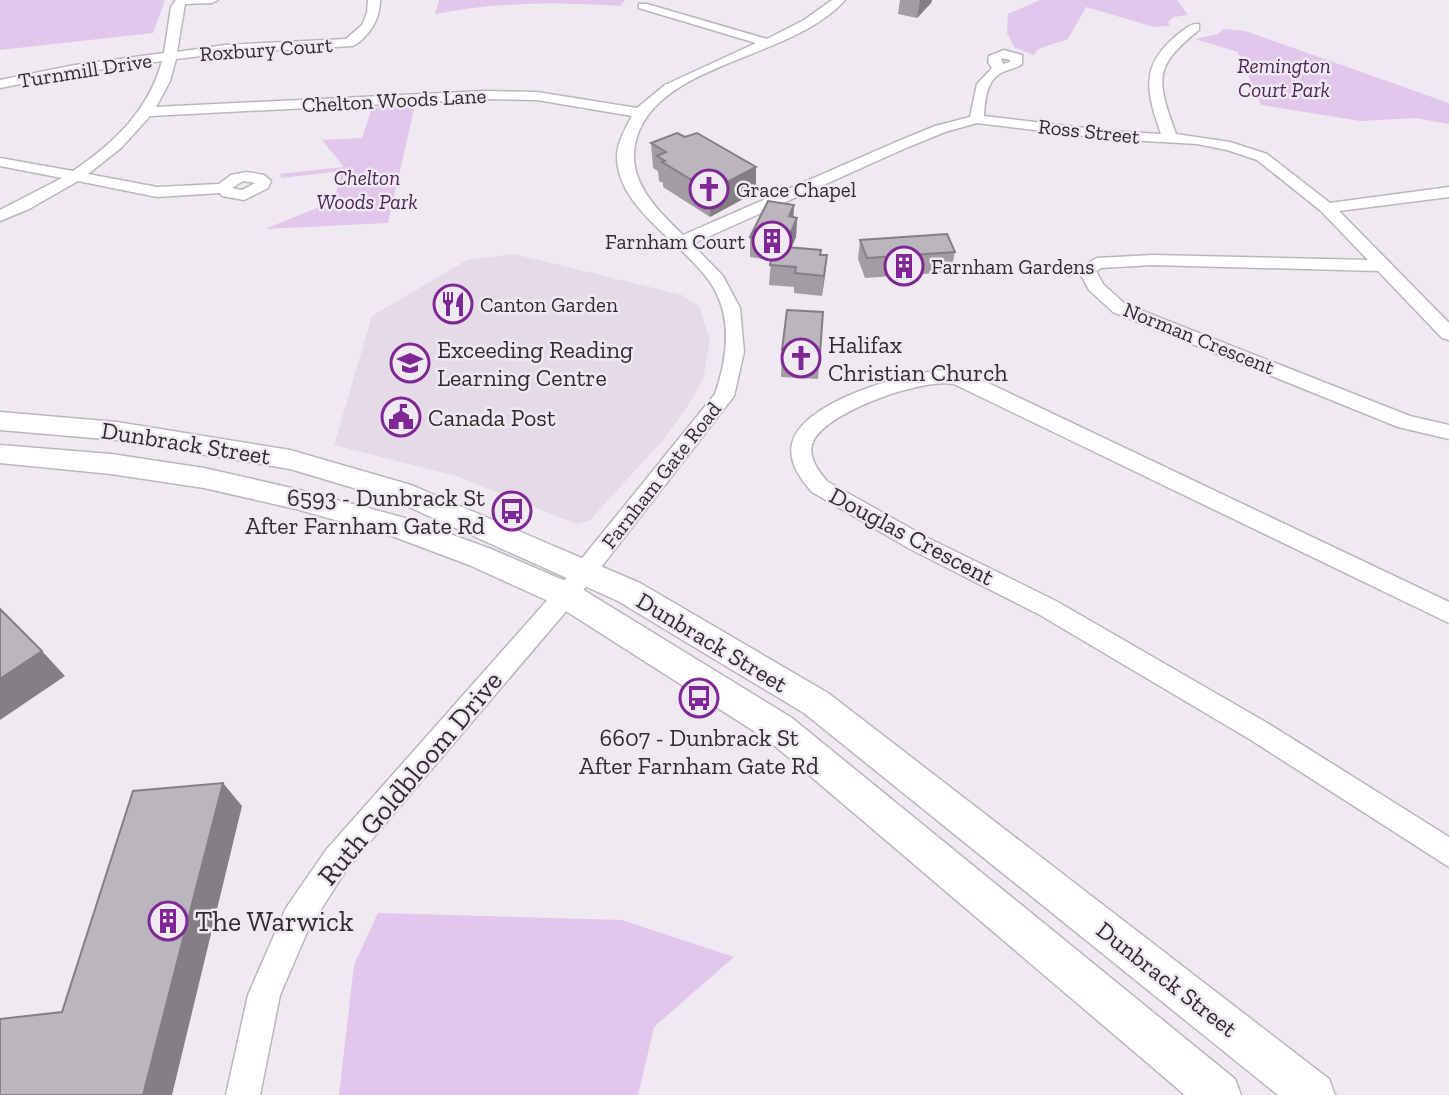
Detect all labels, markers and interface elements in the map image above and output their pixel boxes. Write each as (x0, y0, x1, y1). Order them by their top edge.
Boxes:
street label: Roxbury Court (199, 32, 334, 66)
street label: Turnmill Drive (16, 47, 154, 93)
park label: Remington Court Park (1237, 53, 1331, 102)
street label: Chelton Woods Lane (301, 83, 487, 117)
street label: Ross Street (1037, 113, 1141, 149)
park label: Chelton Woods Park (316, 165, 418, 214)
church icon: Grace Chapel (688, 168, 730, 210)
place label: Grace Chapel (736, 177, 857, 202)
building icon: Farnham Court (751, 220, 793, 262)
place label: Farnham Court (605, 229, 745, 254)
building icon: Farnham Gardens (883, 245, 925, 287)
place label: Farnham Gardens (931, 254, 1094, 279)
restaurant icon: Canton Garden (432, 283, 474, 325)
place label: Canton Garden (480, 292, 618, 317)
street label: Norman Crescent (1120, 296, 1278, 380)
place label: Halifax Christian Church (828, 330, 1008, 387)
place label: Exceeding Reading Learning Centre (437, 335, 633, 392)
church icon: Halifax Christian Church (780, 337, 822, 379)
school or university icon: Exceeding Reading Learning Centre (389, 342, 431, 384)
public building icon: Canada Post (380, 396, 422, 438)
street label: Farnham Gate Road (596, 396, 726, 553)
place label: Canada Post (428, 403, 556, 432)
street label: Dunbrack Street (99, 415, 273, 471)
street label: Douglas Crescent (825, 480, 999, 592)
place label: 6593 - Dunbrack St After Farnham Gate Rd (245, 483, 485, 540)
bus stop icon: 6593 - Dunbrack St After Farnham Gate Rd (491, 490, 533, 532)
street label: Dunbrack Street (631, 586, 793, 698)
street label: Ruth Goldbloom Drive (311, 664, 509, 892)
bus stop icon: 6607 - Dunbrack St After Farnham Gate Rd (678, 677, 720, 719)
place label: 6607 - Dunbrack St After Farnham Gate Rd (579, 723, 819, 780)
building icon: The Warwick (147, 900, 189, 942)
place label: The Warwick (195, 905, 354, 938)
street label: Dunbrack Street (1091, 915, 1243, 1043)

